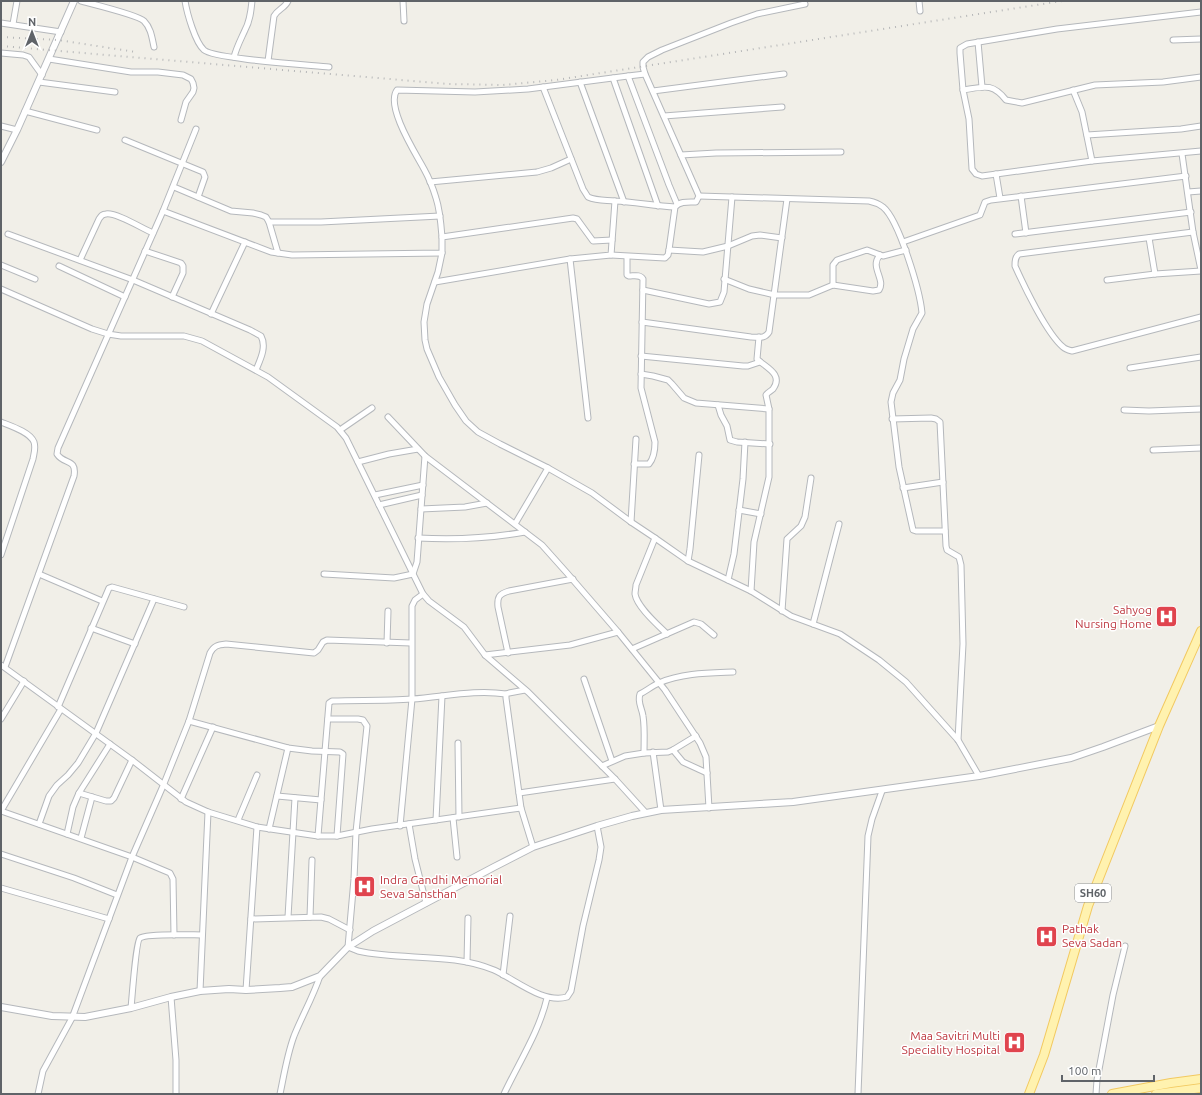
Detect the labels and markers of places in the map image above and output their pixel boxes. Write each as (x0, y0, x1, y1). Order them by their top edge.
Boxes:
place label: Sahyog Nursing Home (1075, 603, 1152, 630)
hospital icon: Sahyog Nursing Home (1154, 604, 1180, 630)
place label: Indra Gandhi Memorial Seva Sansthan (380, 873, 502, 900)
hospital icon: Indra Gandhi Memorial Seva Sansthan (351, 874, 377, 900)
place label: Pathak Seva Sadan (1062, 922, 1122, 949)
hospital icon: Pathak Seva Sadan (1033, 923, 1059, 949)
place label: Maa Savitri Multi Speciality Hospital (902, 1029, 1000, 1056)
hospital icon: Maa Savitri Multi Speciality Hospital (1002, 1030, 1028, 1056)

